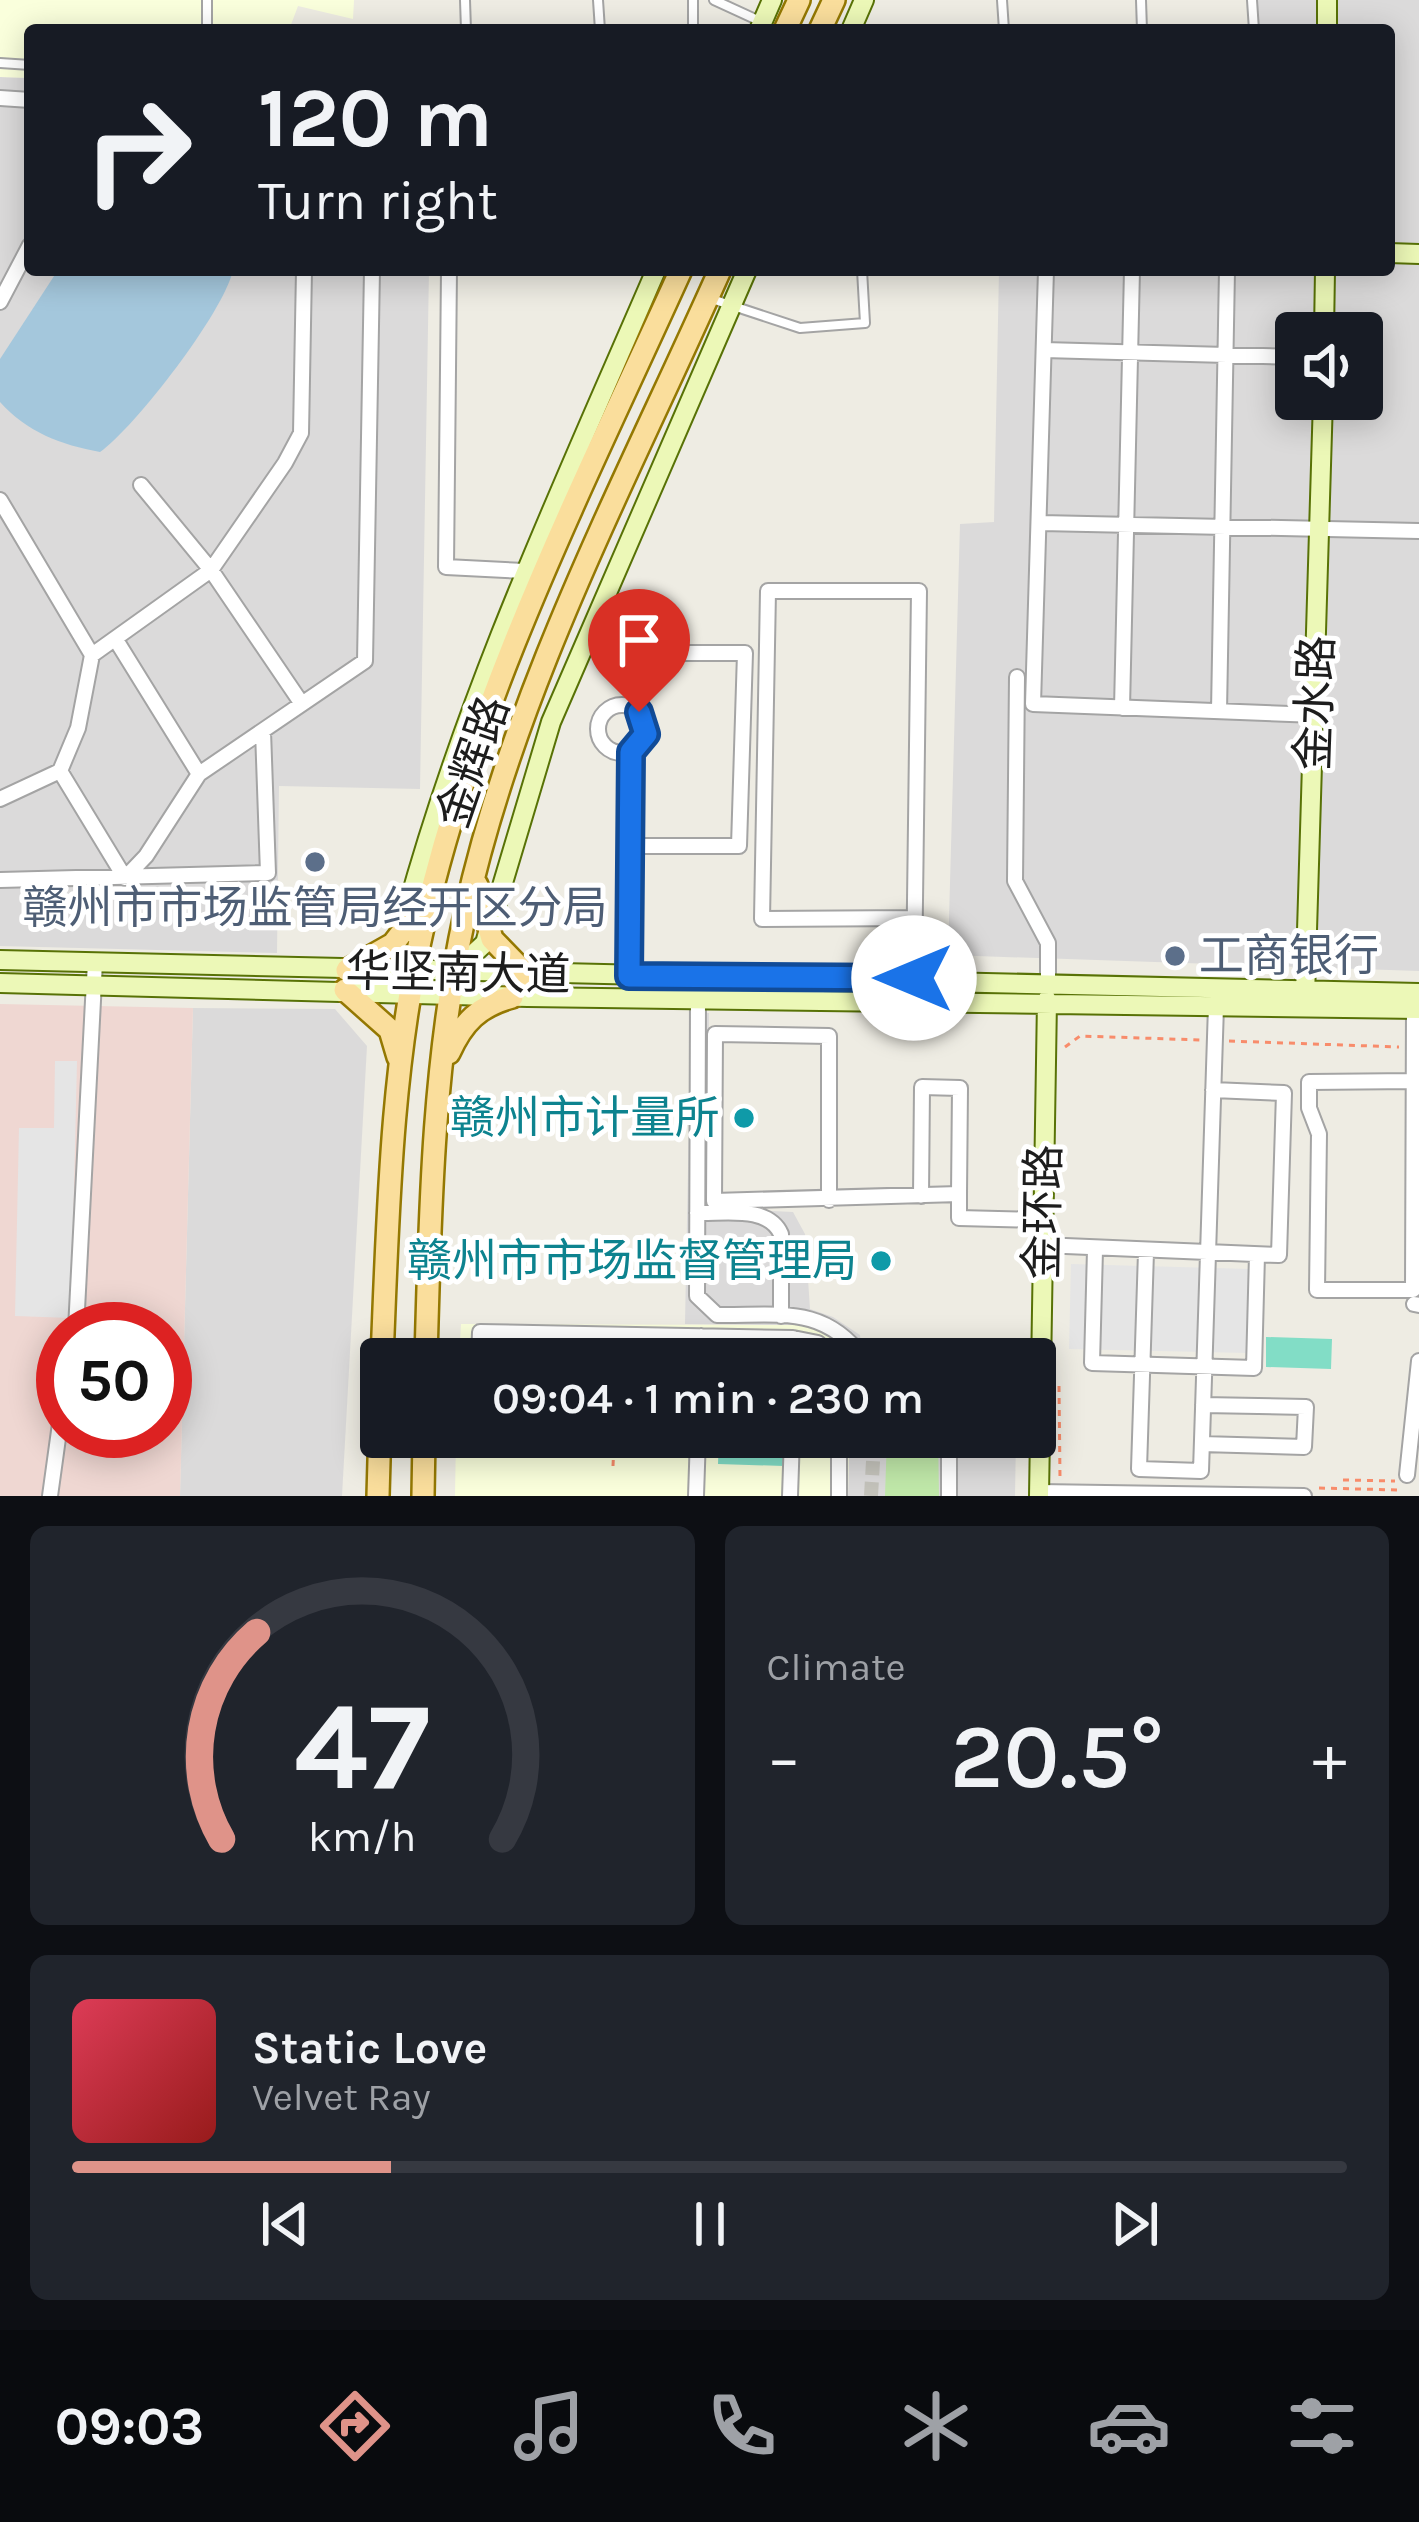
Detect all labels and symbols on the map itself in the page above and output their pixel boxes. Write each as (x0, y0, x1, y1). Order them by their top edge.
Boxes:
pin (588, 589, 690, 712)
street label: 金水路 (1287, 635, 1343, 771)
street label: 金辉路 (426, 690, 520, 834)
marker: 赣州市市场监管局经开区分局 (302, 849, 328, 875)
place label: 赣州市市场监管局经开区分局 (22, 882, 608, 934)
position arrow (851, 915, 977, 1041)
place label: 工商银行 (1199, 930, 1379, 982)
marker: 工商银行 (1162, 943, 1188, 969)
street label: 华坚南大道 (345, 945, 571, 1001)
place label: 赣州市计量所 (450, 1092, 720, 1144)
marker: 赣州市计量所 (731, 1105, 757, 1131)
street label: 金环路 (1016, 1144, 1070, 1280)
place label: 赣州市市场监督管理局 (407, 1235, 857, 1287)
marker: 赣州市市场监督管理局 (868, 1248, 894, 1274)
speed limit sign: 50 (36, 1302, 192, 1458)

